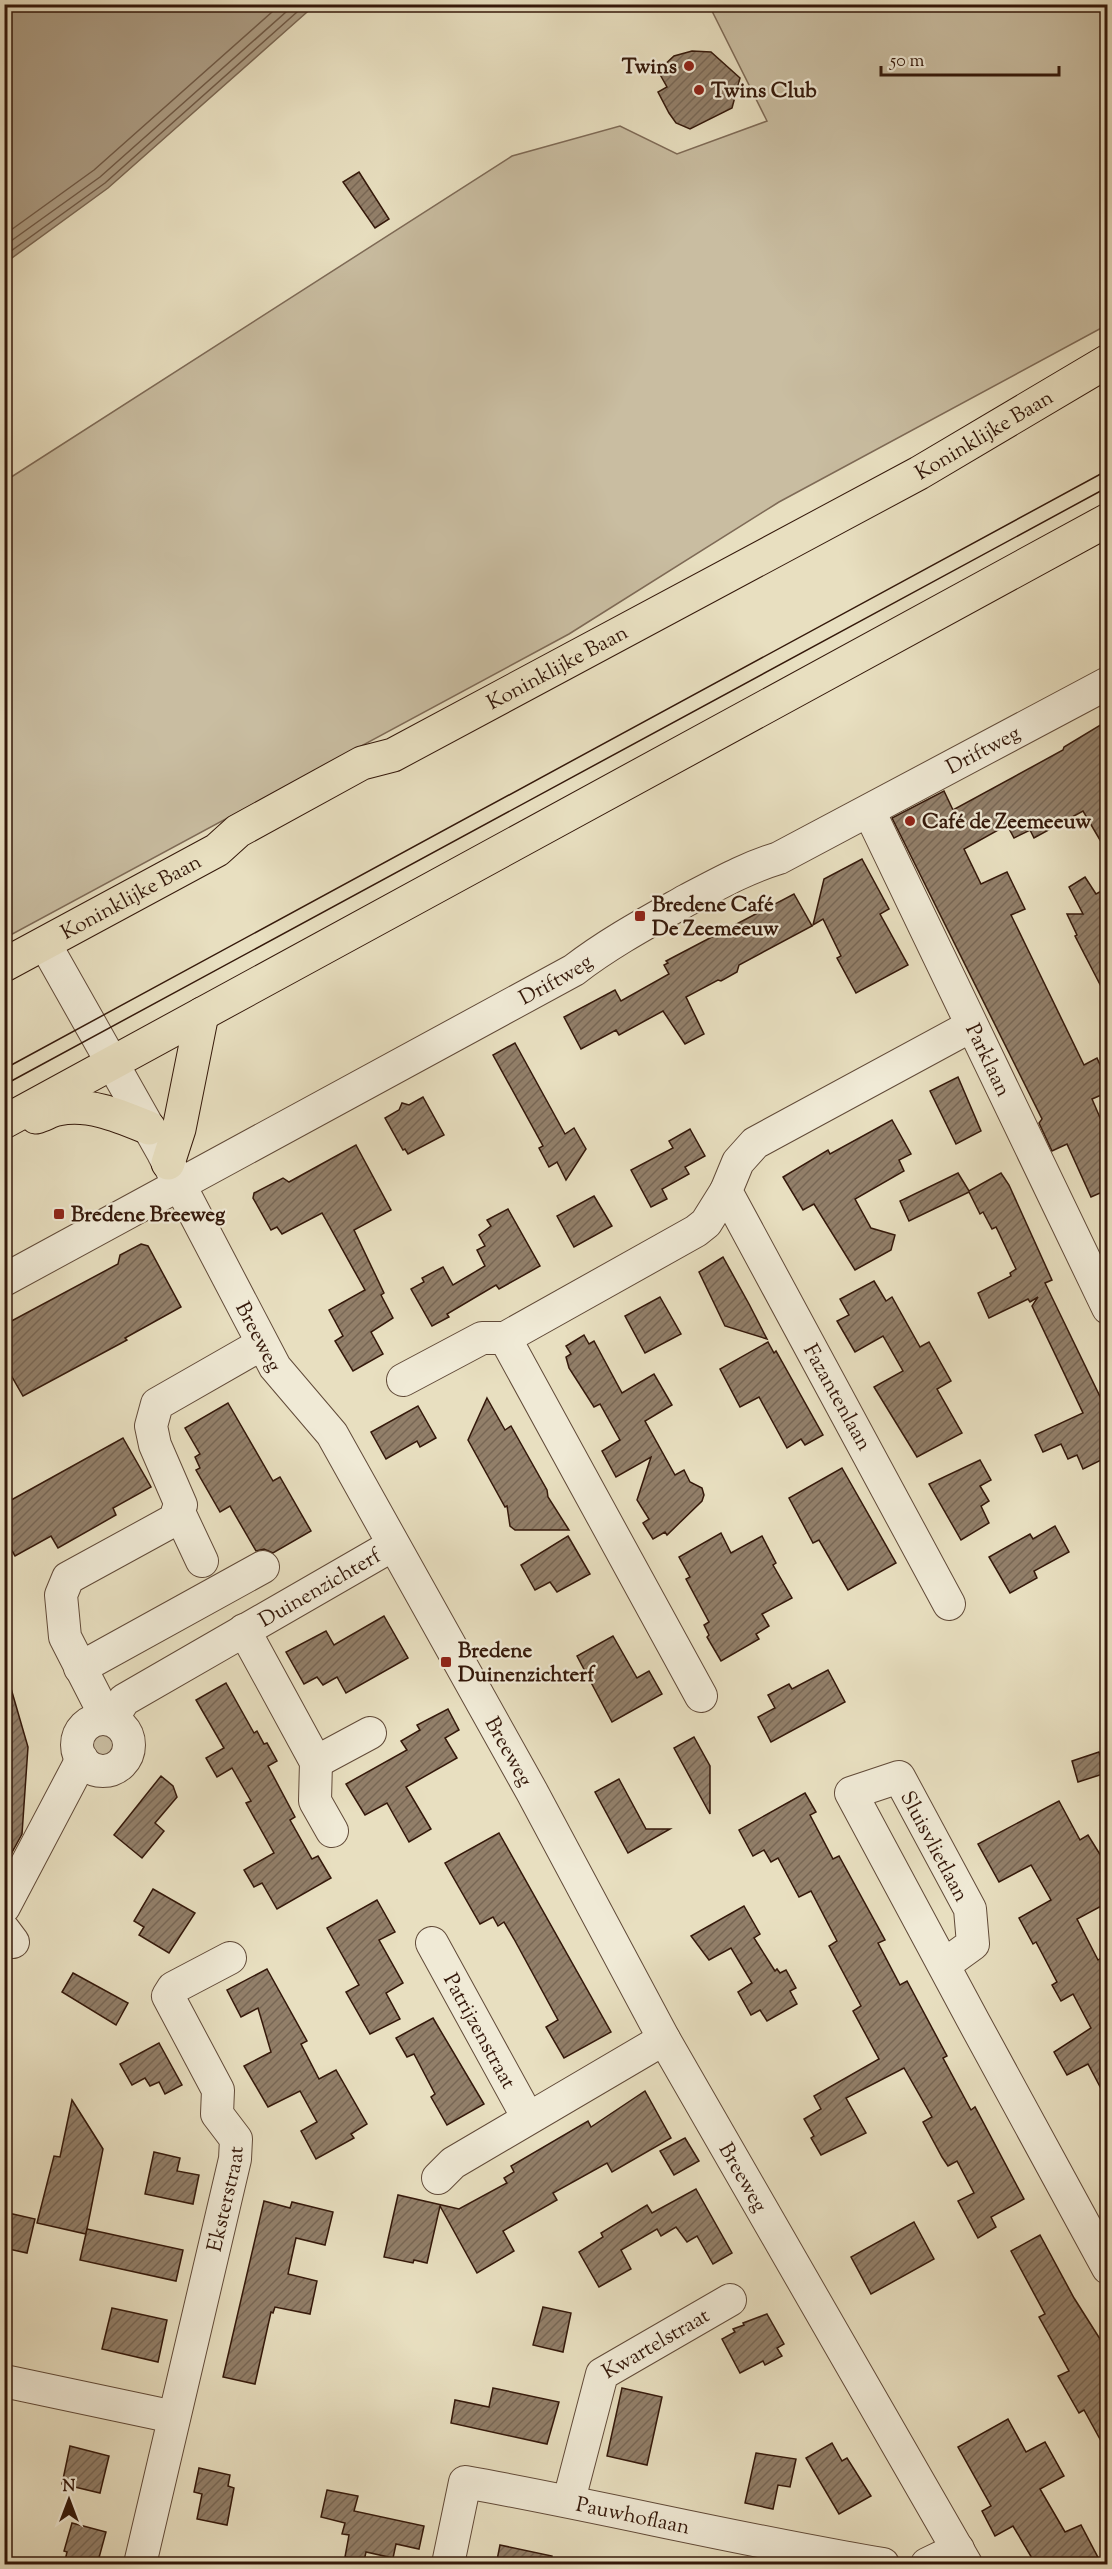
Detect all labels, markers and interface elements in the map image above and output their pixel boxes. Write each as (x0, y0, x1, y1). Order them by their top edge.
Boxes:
scale bar (881, 39, 1060, 77)
text: 50 m (889, 49, 925, 75)
place label: Twins (622, 53, 677, 83)
marker: Twins (682, 59, 696, 73)
place label: Twins Club (711, 77, 817, 107)
marker: Twins Club (692, 83, 706, 97)
street label: Koninklijke Baan (910, 384, 1060, 489)
street label: Koninklijke Baan (482, 619, 634, 719)
street label: Driftweg (941, 719, 1026, 783)
place label: Café de Zeemeeuw (922, 808, 1092, 838)
marker: Café de Zeemeeuw (903, 814, 917, 828)
street label: Koninklijke Baan (56, 848, 207, 949)
place label: Bredene Café De Zeemeeuw (652, 891, 779, 945)
marker: Bredene Café De Zeemeeuw (633, 909, 647, 923)
street label: Driftweg (514, 948, 599, 1014)
street label: Parklaan (956, 1019, 1017, 1102)
place label: Bredene Breeweg (71, 1201, 226, 1231)
marker: Bredene Breeweg (52, 1207, 66, 1221)
street label: Breeweg (226, 1297, 288, 1378)
street label: Fazantenlaan (795, 1339, 878, 1457)
street label: Duinenzichterf (254, 1541, 389, 1636)
place label: Bredene Duinenzichterf (458, 1637, 596, 1691)
marker: Bredene Duinenzichterf (439, 1655, 453, 1669)
street label: Breeweg (476, 1712, 539, 1793)
street label: Sluisvlietlaan (891, 1786, 975, 1908)
street label: Patrijzenstraat (434, 1968, 522, 2095)
street label: Breeweg (710, 2138, 774, 2218)
street label: Eksterstraat (201, 2146, 253, 2255)
street label: Kwartelstraat (597, 2302, 716, 2388)
north arrow (39, 2470, 99, 2530)
text: N (63, 2476, 76, 2499)
street label: Pauwhoflaan (573, 2491, 692, 2544)

